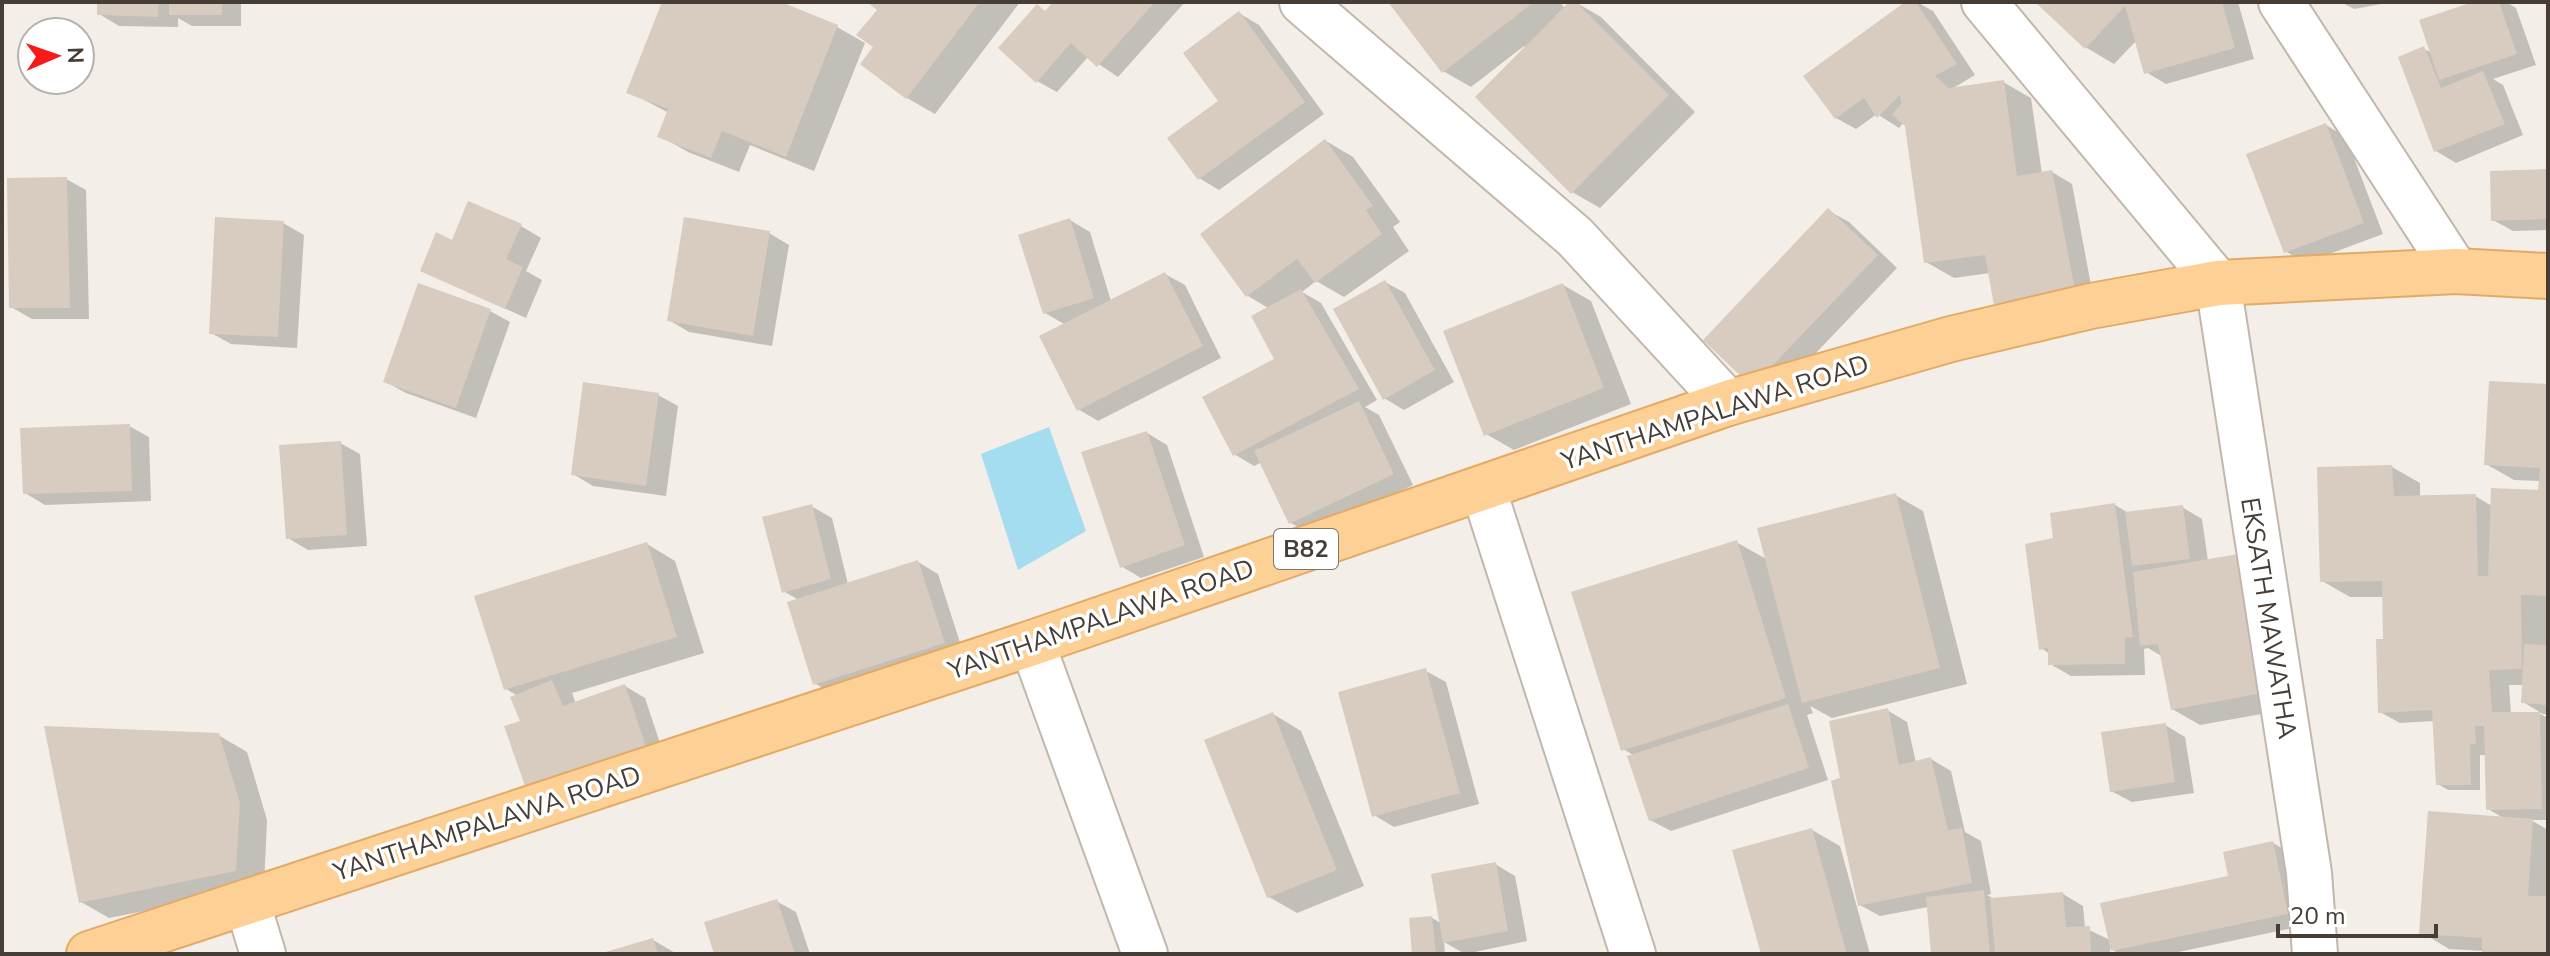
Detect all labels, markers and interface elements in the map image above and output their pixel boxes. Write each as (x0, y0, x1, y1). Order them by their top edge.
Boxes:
north arrow (16, 16, 96, 96)
text: N (60, 47, 90, 64)
street label: YANTHAMPALAWA ROAD (1556, 346, 1873, 479)
street label: EKSATH MAWATHA (2232, 495, 2305, 741)
road number: B82 (1274, 529, 1338, 569)
street label: YANTHAMPALAWA ROAD (943, 551, 1259, 689)
street label: YANTHAMPALAWA ROAD (328, 757, 645, 890)
scale bar (2278, 888, 2436, 938)
text: 20 m (2290, 900, 2346, 932)

